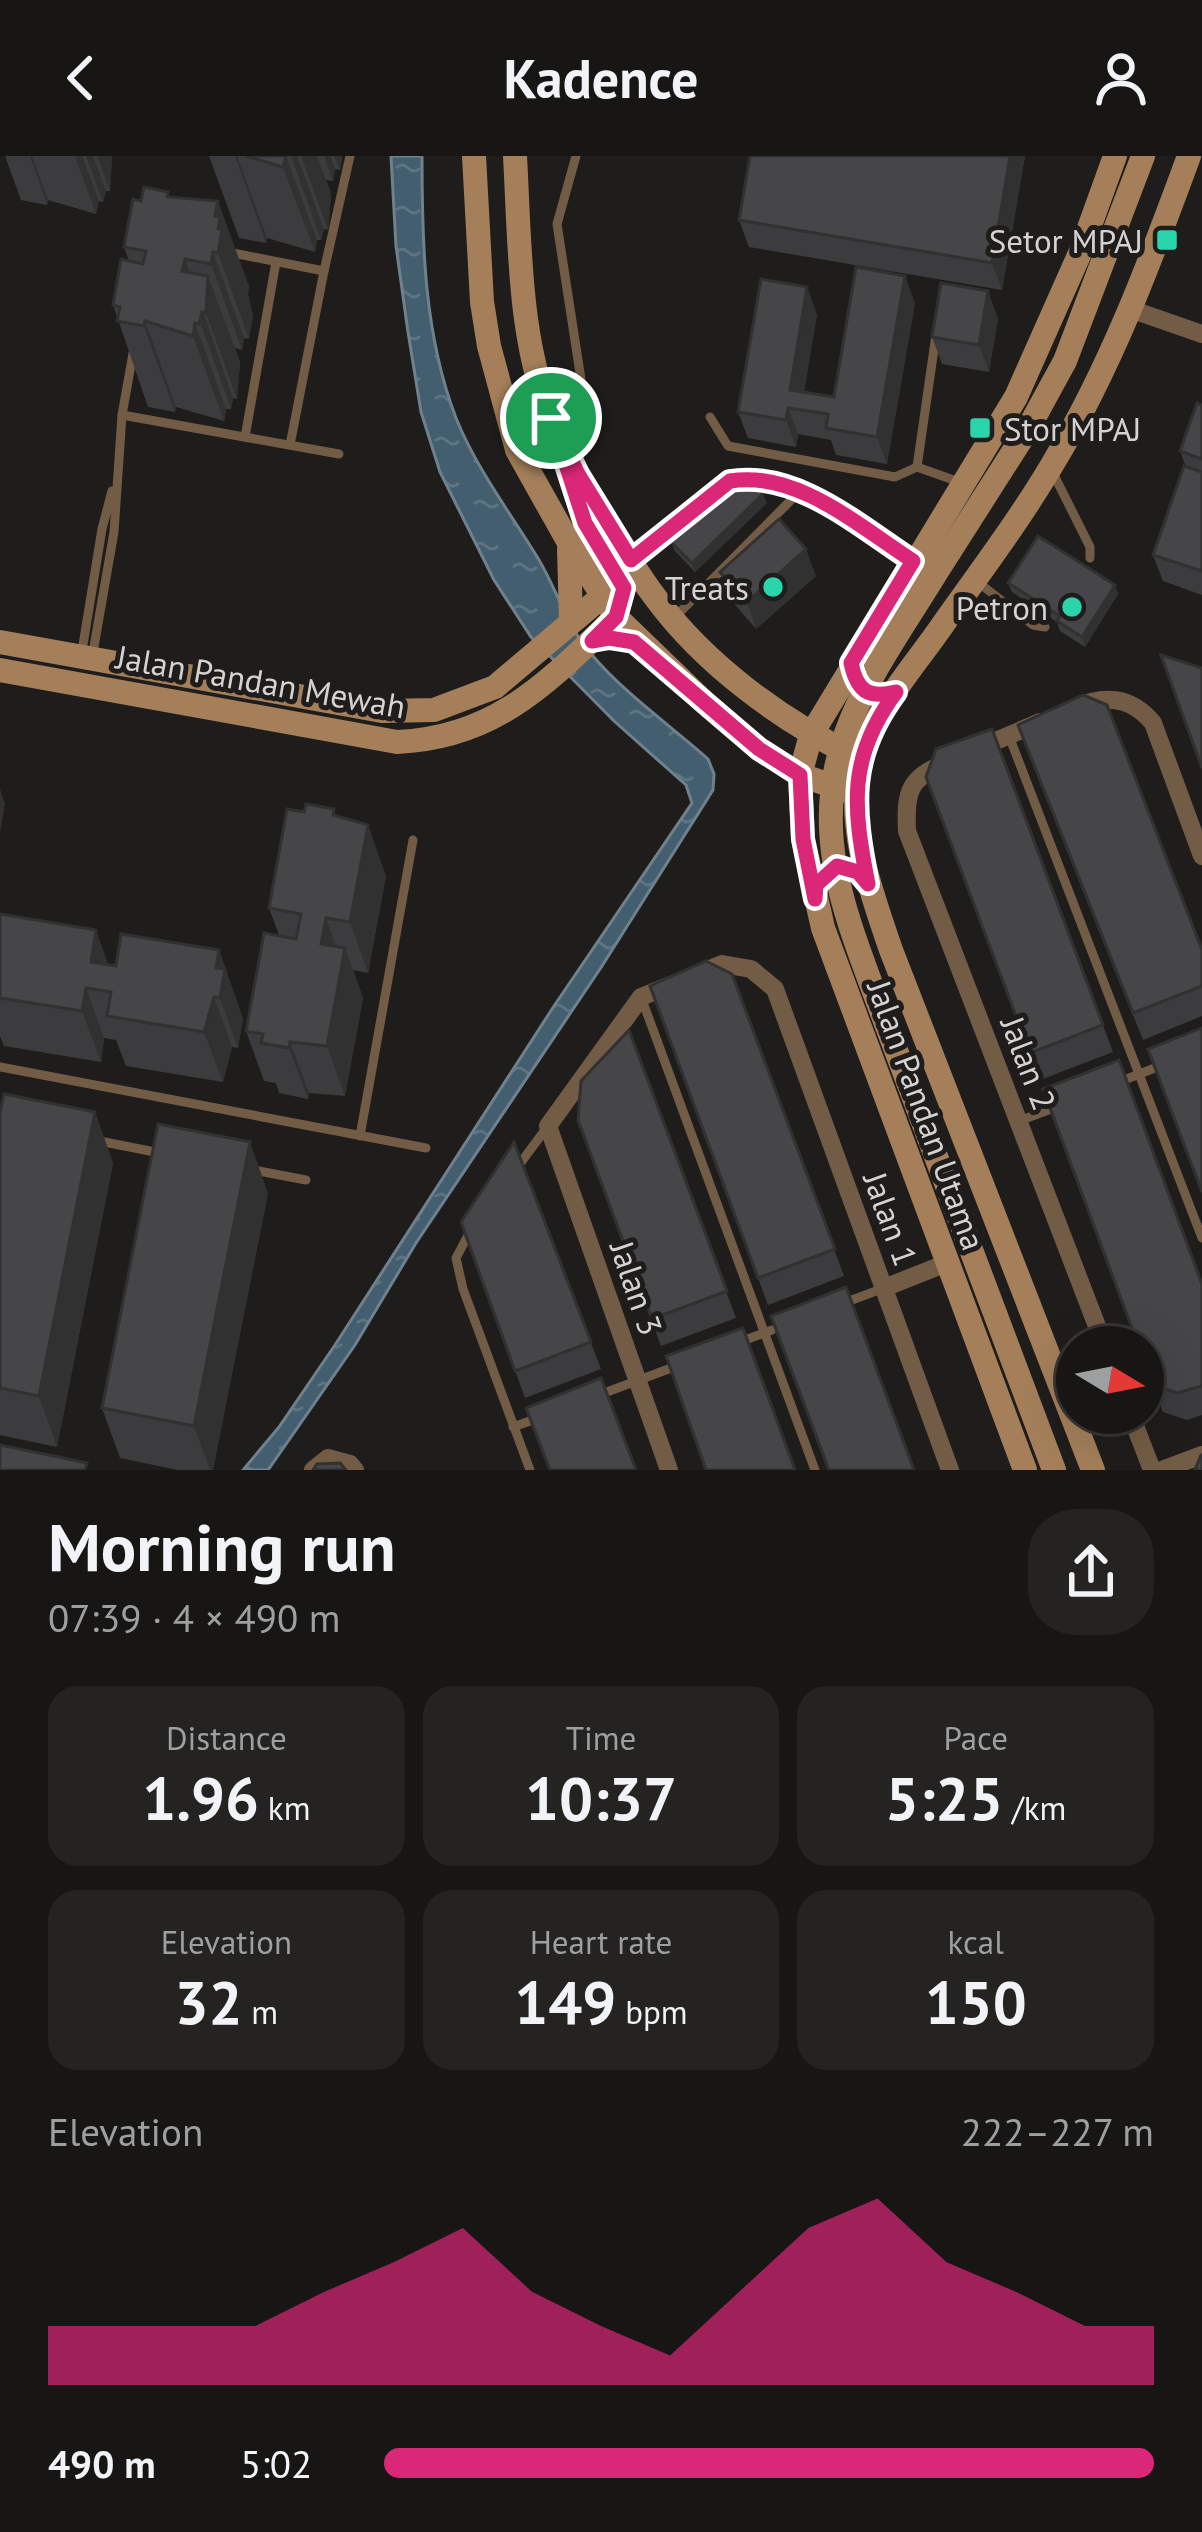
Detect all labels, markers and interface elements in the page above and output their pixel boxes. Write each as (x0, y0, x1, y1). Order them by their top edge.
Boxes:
text: Kadence (503, 43, 699, 113)
icon: back (48, 45, 114, 111)
icon: person (1088, 45, 1154, 111)
place label: Setor MPAJ (989, 219, 1143, 262)
marker: Setor MPAJ (1154, 227, 1180, 253)
pin (500, 367, 602, 469)
icon: arrive (518, 385, 584, 451)
place label: Stor MPAJ (1004, 407, 1141, 450)
marker: Stor MPAJ (967, 415, 993, 441)
place label: Treats (665, 566, 749, 609)
marker: Treats (760, 574, 786, 600)
place label: Petron (956, 586, 1048, 629)
marker: Petron (1059, 594, 1085, 620)
street label: Jalan Pandan Mewah (111, 634, 409, 728)
street label: Jalan Pandan Utama (858, 972, 996, 1256)
street label: Jalan 2 (991, 1008, 1066, 1116)
street label: Jalan 1 (854, 1164, 928, 1272)
street label: Jalan 3 (600, 1233, 673, 1341)
north arrow (1056, 1326, 1164, 1434)
map controls (1056, 1326, 1164, 1434)
text: Morning run (48, 1504, 396, 1589)
button: share (1028, 1509, 1154, 1635)
text: 07:39 · 4 × 490 m (48, 1592, 340, 1643)
text: Distance (166, 1716, 287, 1759)
text: Time (566, 1716, 636, 1759)
text: Pace (943, 1716, 1008, 1759)
text: 1.96 (142, 1759, 259, 1837)
text: 10:37 (525, 1759, 677, 1837)
text: 5:25 (885, 1759, 1003, 1837)
text: km (259, 1786, 310, 1829)
text: /km (1003, 1786, 1066, 1829)
text: Elevation (161, 1920, 292, 1963)
text: Heart rate (530, 1920, 672, 1963)
text: kcal (948, 1920, 1004, 1963)
text: 32 (175, 1963, 243, 2041)
text: 149 (514, 1963, 616, 2041)
text: 150 (925, 1963, 1027, 2041)
text: m (243, 1990, 278, 2033)
text: bpm (616, 1990, 688, 2033)
text: Elevation (48, 2106, 203, 2157)
text: 222–227 m (961, 2106, 1154, 2157)
text: 490 m (48, 2438, 156, 2489)
text: 5:02 (240, 2438, 312, 2489)

